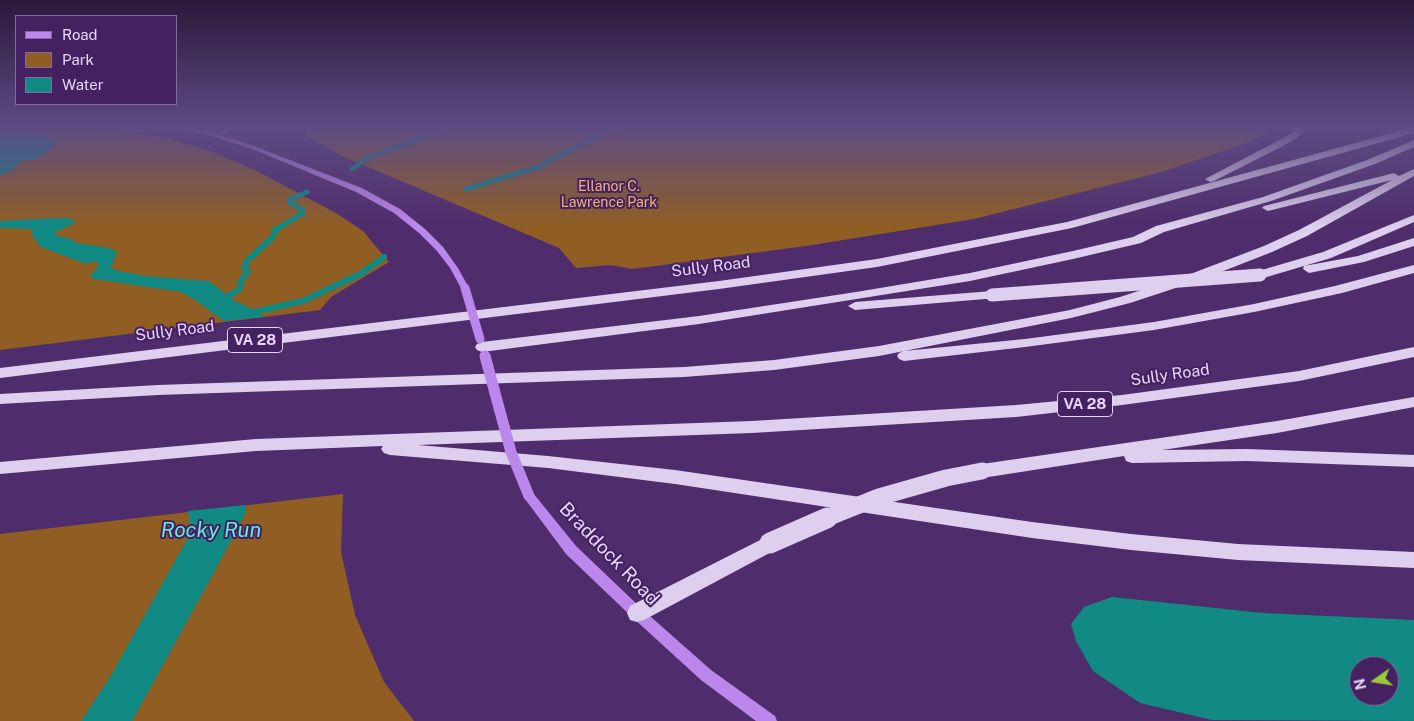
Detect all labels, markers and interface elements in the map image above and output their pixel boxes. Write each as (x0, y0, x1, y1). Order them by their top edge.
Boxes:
legend (15, 15, 178, 105)
text: Road (62, 26, 98, 43)
text: Park (62, 51, 94, 68)
text: Water (62, 76, 104, 93)
park label: Ellanor C. Lawrence Park (561, 179, 657, 212)
street label: Sully Road (670, 253, 752, 281)
street label: Sully Road (134, 317, 216, 345)
road number: VA 28 (228, 328, 282, 352)
street label: Sully Road (1129, 360, 1211, 390)
road number: VA 28 (1058, 392, 1112, 416)
street label: Braddock Road (554, 498, 664, 610)
water label: Rocky Run (161, 518, 261, 544)
north arrow (1349, 656, 1399, 706)
text: N (1351, 677, 1369, 691)

